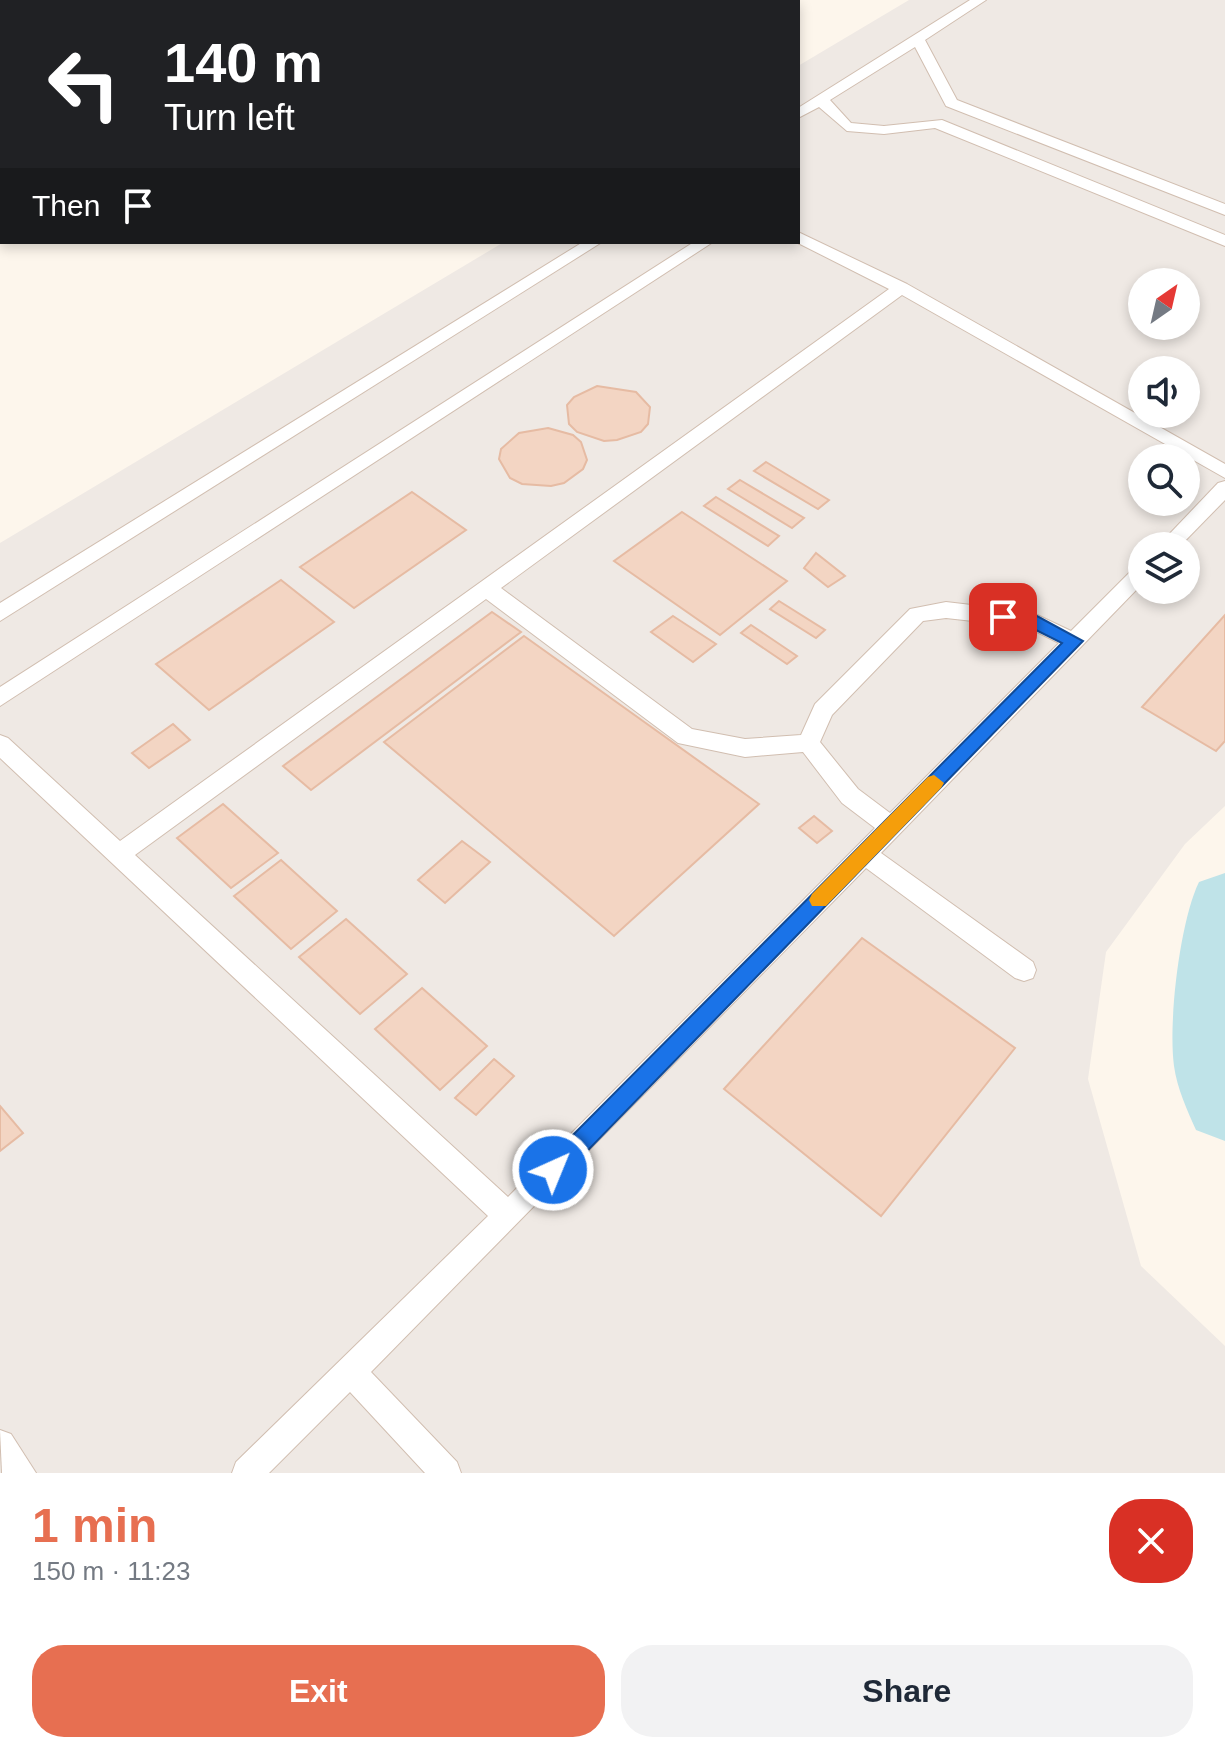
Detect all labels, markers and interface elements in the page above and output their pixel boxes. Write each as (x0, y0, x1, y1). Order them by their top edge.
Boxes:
text: 140 m (164, 31, 323, 94)
icon: left (32, 32, 136, 136)
text: Turn left (164, 97, 295, 138)
icon: arrive (116, 184, 160, 228)
text: Then (32, 189, 100, 222)
north arrow (1128, 268, 1200, 340)
map controls (1128, 268, 1200, 604)
button: sound (1128, 356, 1200, 428)
button: search (1128, 444, 1200, 516)
button: layers (1128, 532, 1200, 604)
pin (969, 583, 1037, 651)
icon: arrive (981, 595, 1025, 639)
position arrow (511, 1128, 595, 1212)
text: 1 min (32, 1499, 157, 1552)
button: close (1109, 1499, 1193, 1583)
text: 150 m · 11:23 (32, 1556, 191, 1586)
button: Exit (32, 1645, 605, 1737)
button: Share (621, 1645, 1193, 1737)

